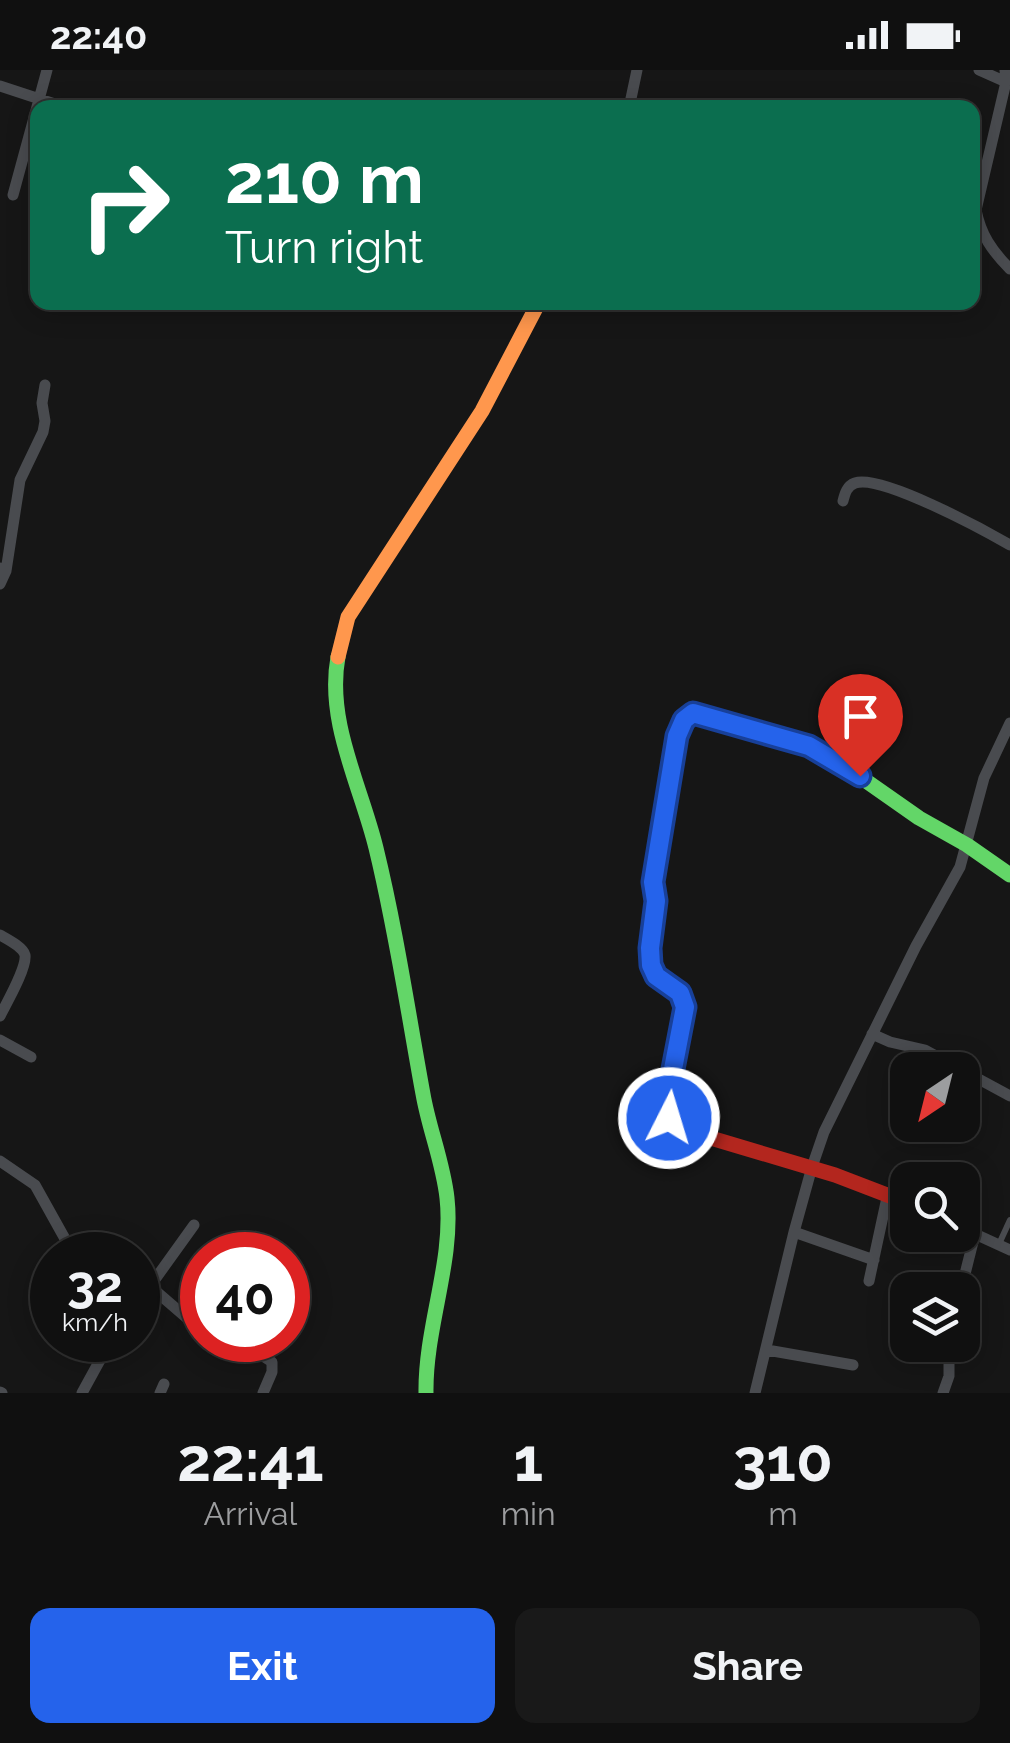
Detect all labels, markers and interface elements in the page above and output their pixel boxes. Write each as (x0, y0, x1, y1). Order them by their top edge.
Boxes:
text: 22:40 (50, 13, 147, 58)
text: 210 m (225, 137, 424, 219)
icon: right (60, 140, 190, 270)
text: Turn right (225, 221, 423, 274)
pin (818, 674, 903, 777)
icon: arrive (833, 689, 888, 744)
north arrow (890, 1052, 980, 1142)
map controls (890, 1052, 980, 1362)
position arrow (617, 1066, 721, 1170)
button: search (890, 1162, 980, 1252)
speed limit sign: 40 (180, 1232, 310, 1362)
text: 32 (67, 1255, 123, 1314)
button: layers (890, 1272, 980, 1362)
text: km/h (62, 1307, 128, 1337)
text: 22:41 (177, 1425, 324, 1495)
text: 1 (513, 1425, 543, 1495)
text: 310 (733, 1425, 833, 1495)
text: Arrival (203, 1495, 297, 1532)
text: min (501, 1495, 556, 1532)
text: m (768, 1495, 798, 1532)
button: Exit (30, 1608, 495, 1723)
button: Share (515, 1608, 980, 1723)

